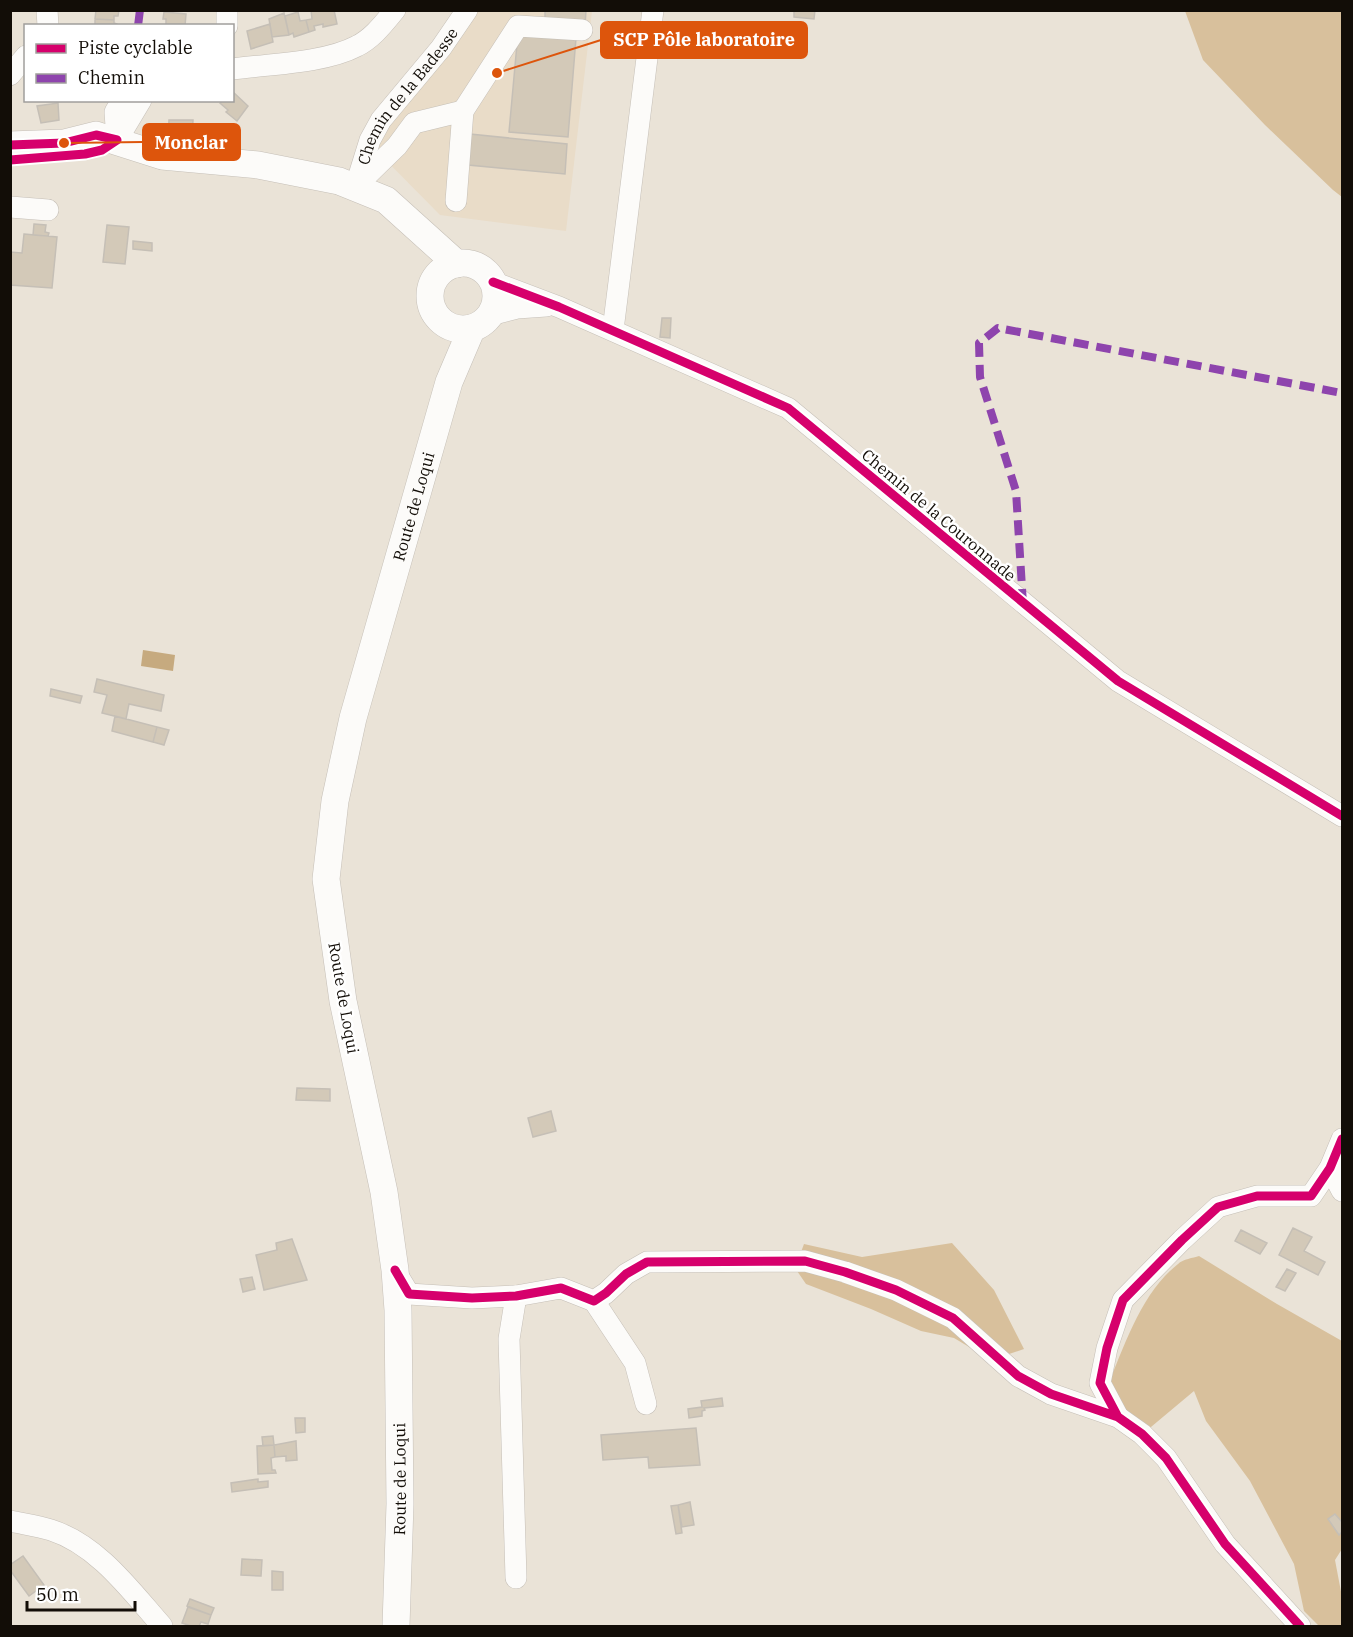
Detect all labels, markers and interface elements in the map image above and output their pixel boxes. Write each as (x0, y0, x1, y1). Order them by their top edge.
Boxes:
callout: SCP Pôle laboratoire (601, 22, 807, 58)
legend (24, 24, 234, 102)
street label: Chemin de la Badesse (353, 24, 462, 167)
text: SCP Pôle laboratoire (613, 28, 795, 51)
text: Piste cyclable (78, 36, 193, 59)
text: Chemin (78, 66, 145, 89)
callout: Monclar (143, 124, 240, 160)
text: Monclar (154, 131, 228, 154)
street label: Chemin de la Couronnade (858, 445, 1020, 585)
street label: Route de Loqui (388, 449, 439, 563)
street label: Route de Loqui (324, 941, 364, 1055)
street label: Route de Loqui (389, 1423, 410, 1536)
scale bar (27, 1574, 135, 1612)
text: 50 m (36, 1583, 79, 1606)

